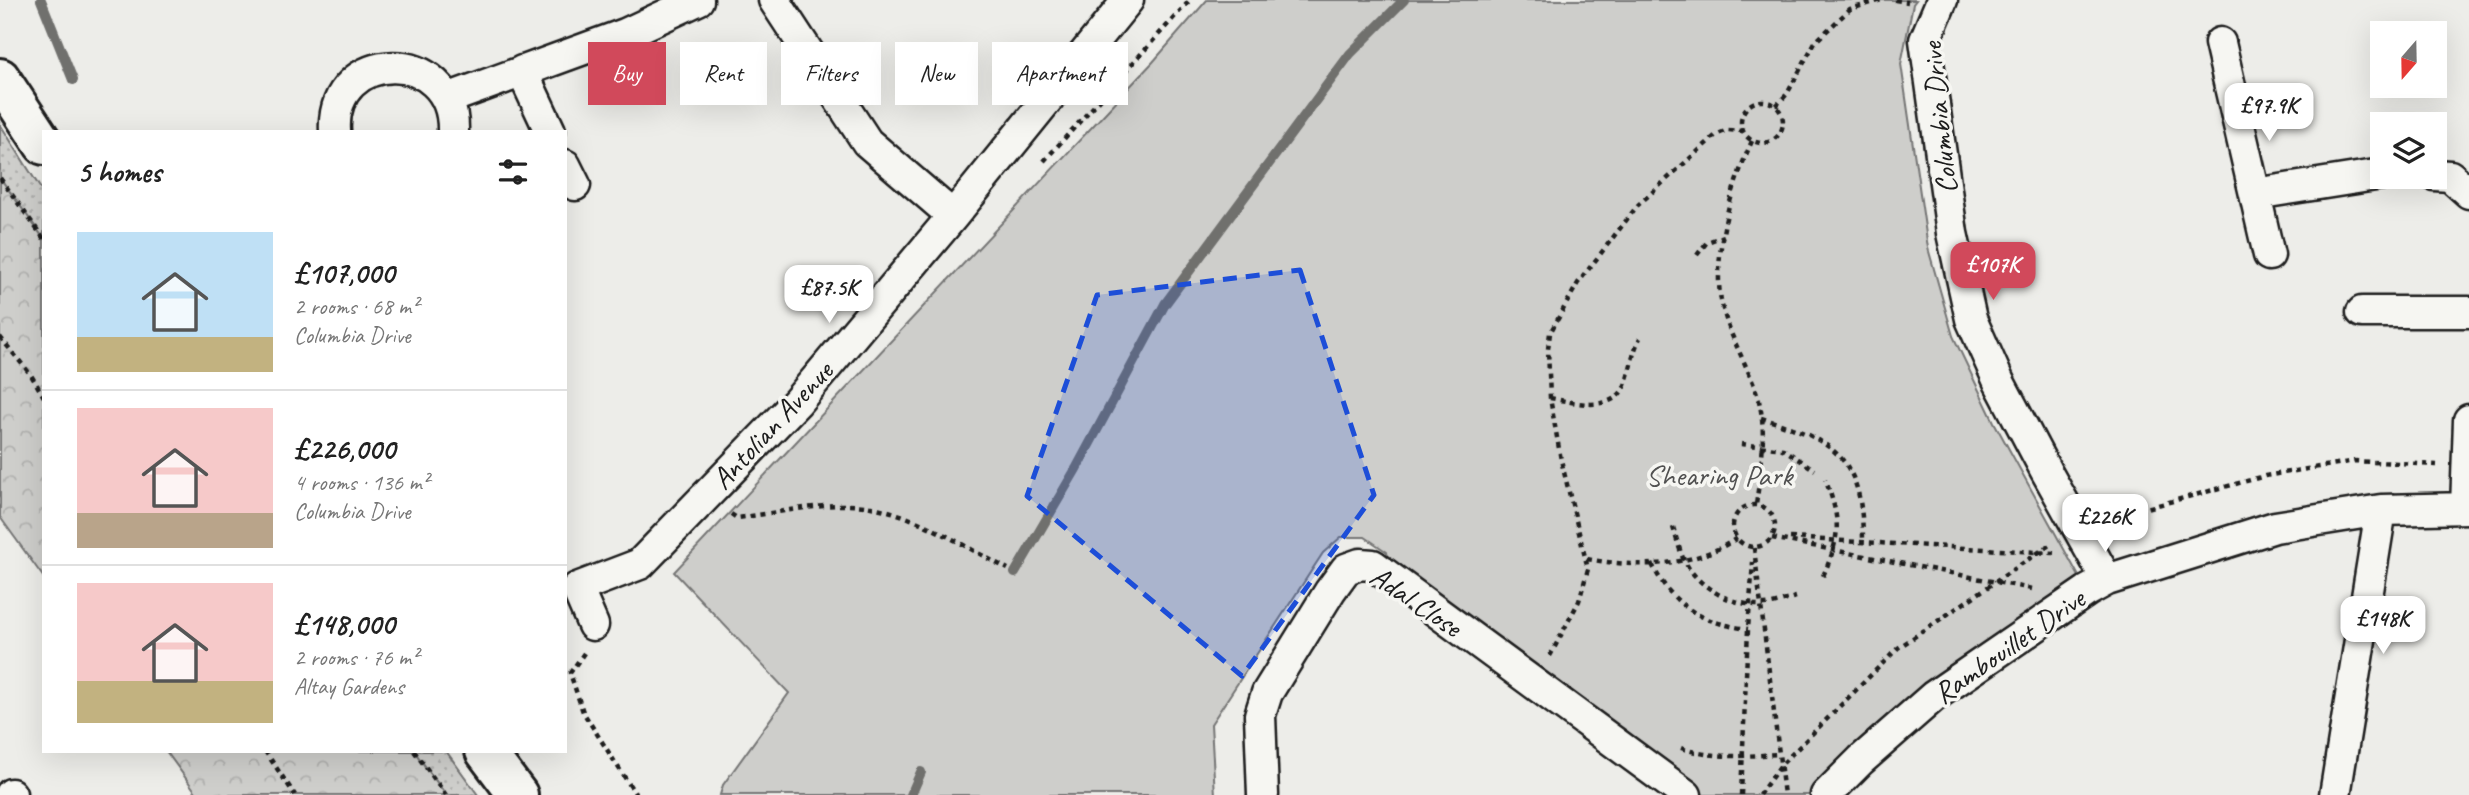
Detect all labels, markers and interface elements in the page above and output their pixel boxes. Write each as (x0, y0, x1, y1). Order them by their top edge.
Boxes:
north arrow (2370, 21, 2446, 98)
map controls (2370, 21, 2447, 189)
street label: Columbia Drive (1912, 38, 1966, 196)
chip: Buy (588, 42, 666, 105)
chip: Rent (680, 42, 767, 105)
chip: Filters (781, 42, 881, 105)
chip: New (895, 42, 978, 105)
chip: Apartment (992, 42, 1128, 105)
pin: £97.9K (2212, 83, 2326, 143)
text: £97.9K (2241, 91, 2298, 120)
button: layers (2370, 112, 2447, 189)
text: 5 homes (77, 153, 161, 191)
icon: filters (494, 153, 532, 191)
pin: £107K (1944, 243, 2042, 302)
text: £107K (1967, 250, 2020, 279)
text: £107,000 (294, 254, 394, 292)
icon: home (133, 260, 217, 344)
pin: £87.5K (772, 266, 886, 325)
text: £87.5K (800, 273, 858, 302)
text: 2 rooms · 68 m² (294, 292, 418, 321)
text: Columbia Drive (294, 321, 411, 350)
street label: Antolian Avenue (703, 351, 843, 497)
text: £226,000 (294, 430, 395, 468)
icon: home (133, 436, 217, 520)
park label: Shearing Park (1646, 456, 1794, 494)
text: 4 rooms · 136 m² (294, 468, 429, 497)
pin: £226K (2056, 494, 2154, 554)
text: Columbia Drive (294, 497, 411, 526)
text: £226K (2078, 502, 2132, 531)
street label: Adal Close (1363, 557, 1471, 647)
street label: Rambouillet Drive (1926, 579, 2094, 712)
pin: £148K (2334, 596, 2432, 656)
text: £148K (2356, 604, 2410, 633)
text: £148,000 (294, 605, 394, 643)
icon: home (133, 611, 217, 695)
text: 2 rooms · 76 m² (294, 643, 418, 672)
text: Altay Gardens (294, 672, 404, 701)

